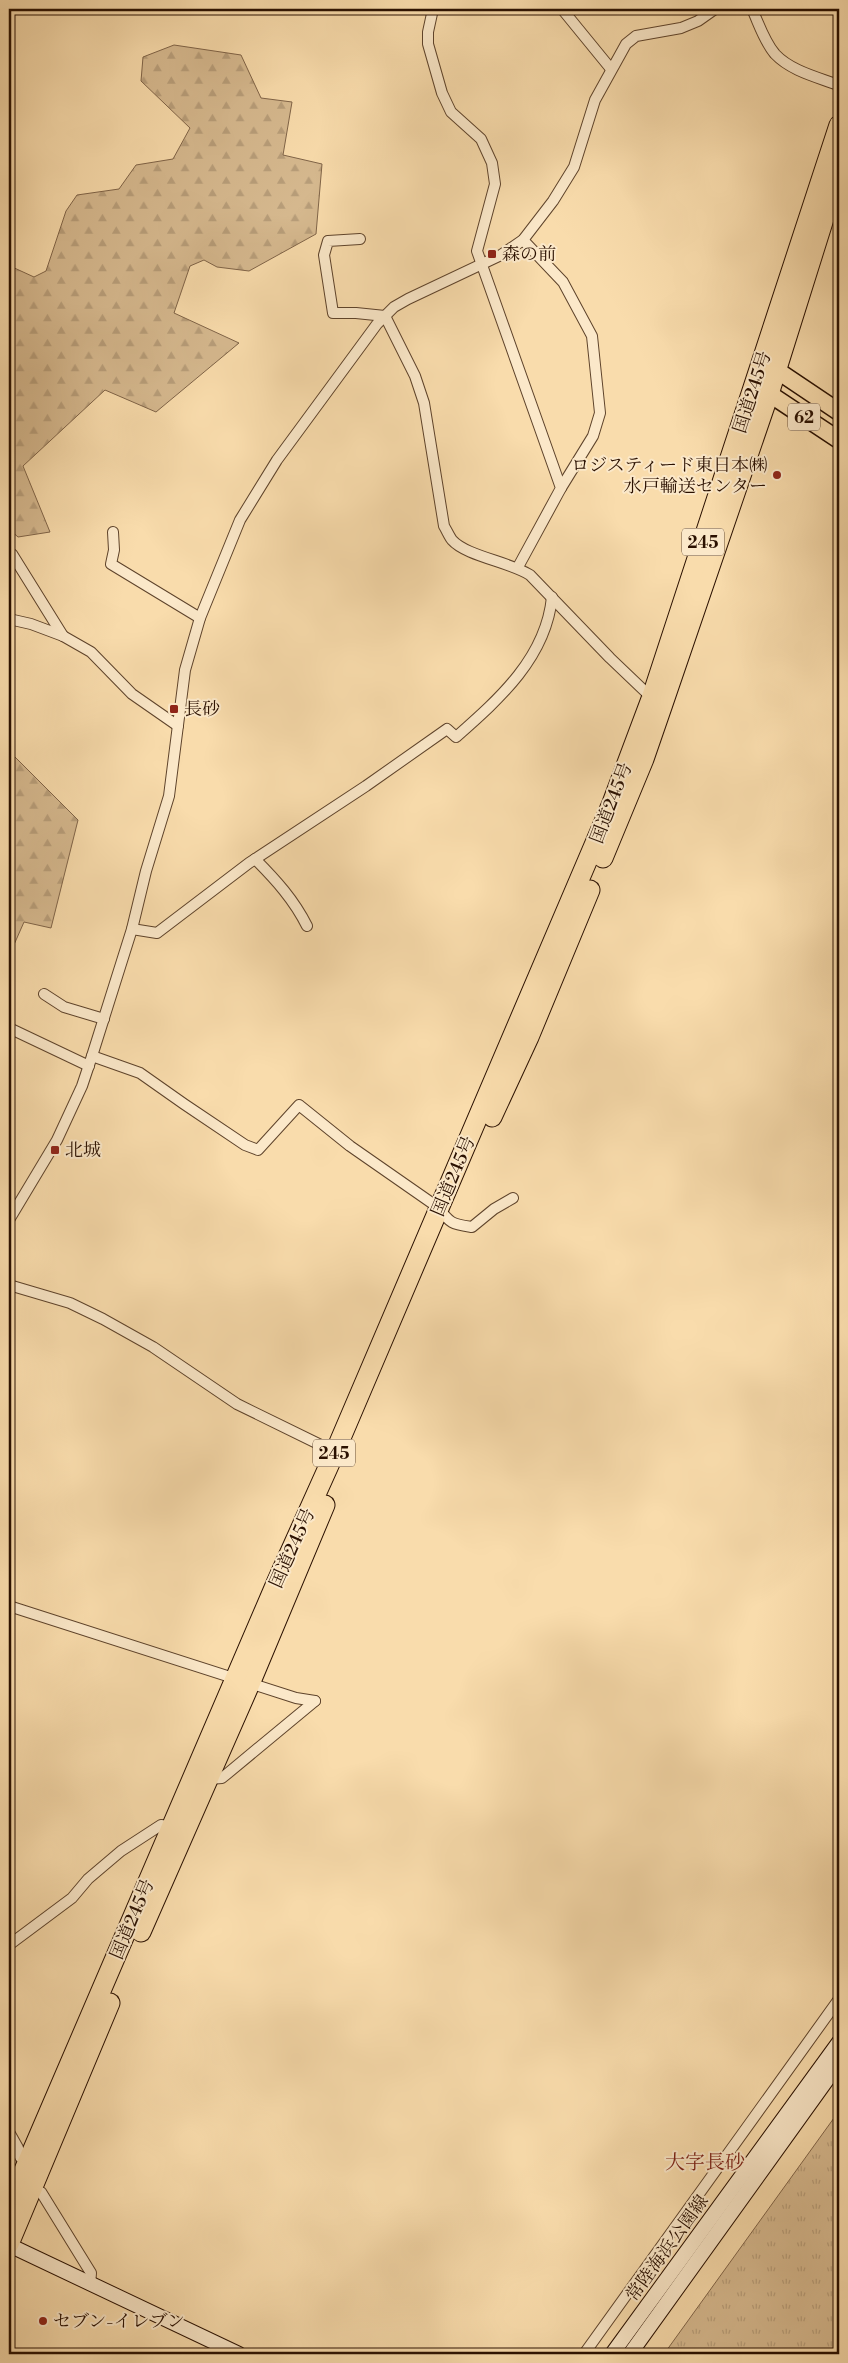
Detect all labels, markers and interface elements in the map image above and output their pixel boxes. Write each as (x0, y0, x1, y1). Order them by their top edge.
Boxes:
place label: 森の前 (502, 243, 556, 266)
marker: 森の前 (486, 248, 498, 260)
street label: 国道245号 (728, 348, 777, 436)
road number: 62 (788, 404, 820, 431)
place label: ロジスティード東日本㈱ 水戸輸送センター (571, 454, 767, 498)
marker: ロジスティード東日本㈱ 水戸輸送センター (771, 469, 783, 481)
road number: 245 (682, 528, 724, 556)
place label: 長砂 (184, 698, 220, 721)
marker: 長砂 (168, 703, 180, 715)
street label: 国道245号 (585, 759, 637, 847)
street label: 国道245号 (426, 1133, 481, 1220)
place label: 北城 (65, 1139, 101, 1162)
marker: 北城 (49, 1144, 61, 1156)
road number: 245 (313, 1440, 355, 1466)
street label: 国道245号 (265, 1505, 320, 1592)
street label: 国道245号 (105, 1876, 160, 1963)
district label: 大字長砂 (665, 2151, 745, 2176)
street label: 常陸海浜公園線 (621, 2191, 714, 2306)
place label: セブン-イレブン (53, 2310, 185, 2333)
marker: セブン-イレブン (37, 2315, 49, 2327)

